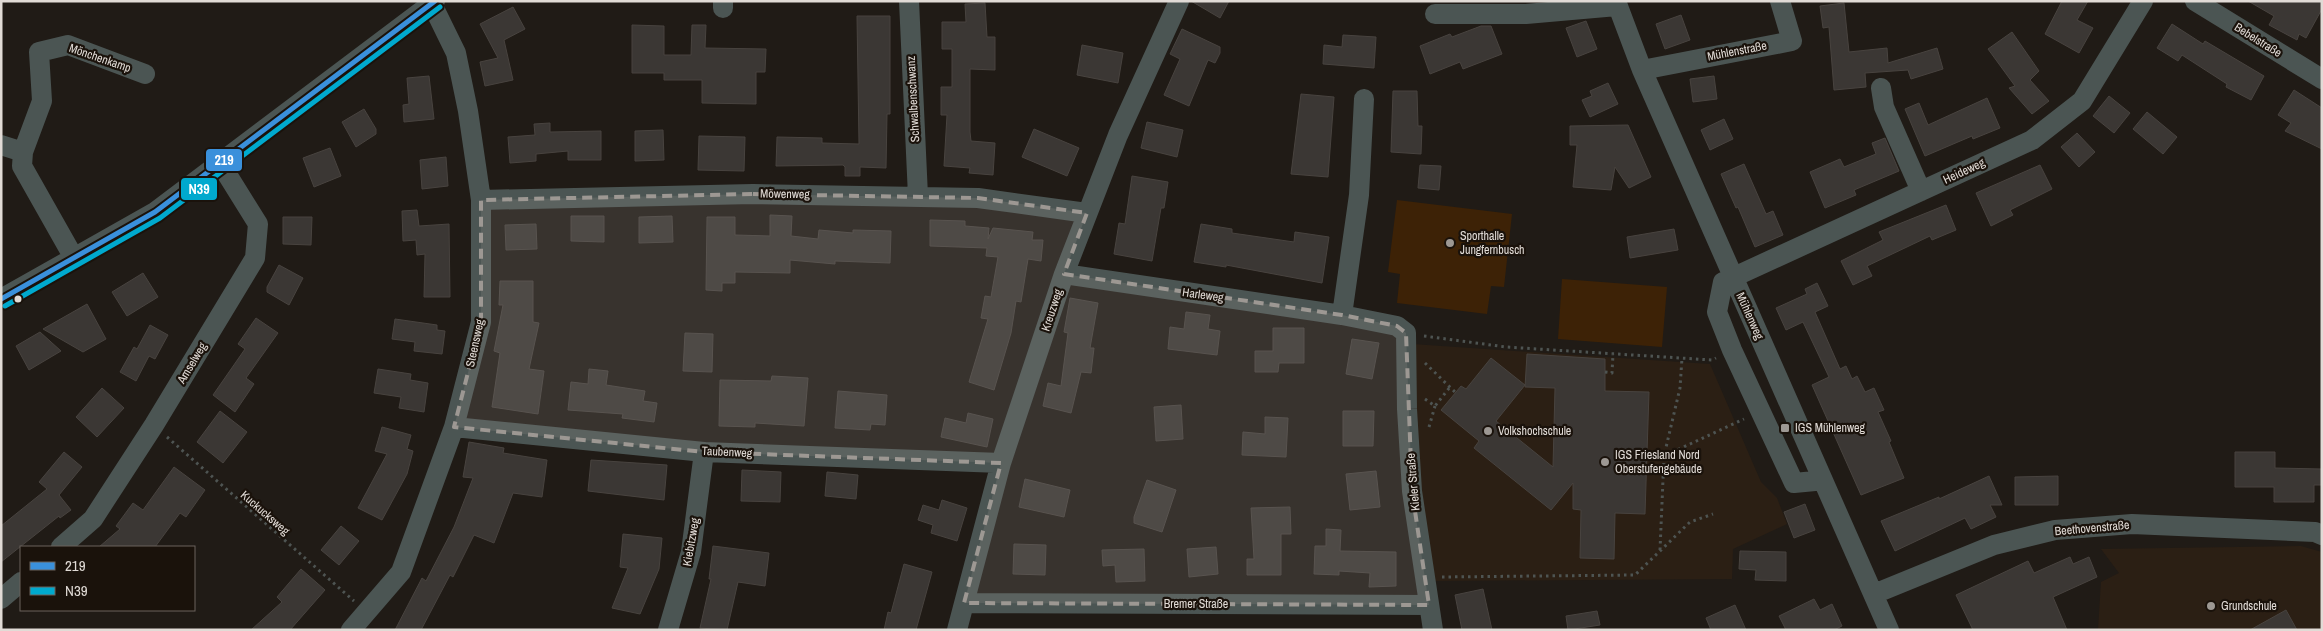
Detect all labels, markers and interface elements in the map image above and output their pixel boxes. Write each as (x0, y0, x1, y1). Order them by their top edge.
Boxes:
street label: Bebelstraße (2231, 19, 2285, 61)
street label: Mühlenstraße (1706, 37, 1768, 65)
street label: Mönchenkamp (67, 40, 133, 76)
street label: Schwalbenschwanz (903, 55, 923, 143)
line badge: 219 (205, 148, 243, 172)
text: 219 (214, 151, 234, 169)
street label: Heideweg (1941, 154, 1988, 188)
line badge: N39 (180, 177, 218, 201)
text: N39 (188, 180, 210, 198)
street label: Möwenweg (760, 186, 811, 202)
place label: Sporthalle Jungfernbusch (1460, 228, 1525, 258)
marker: Sporthalle Jungfernbusch (1444, 237, 1456, 249)
street label: Harleweg (1181, 284, 1225, 306)
street label: Kreuzweg (1038, 286, 1067, 333)
street label: Mühlenweg (1732, 290, 1768, 343)
unlabelled marker (13, 294, 23, 304)
street label: Steensweg (462, 317, 488, 368)
street label: Amselweg (173, 339, 211, 387)
place label: IGS Mühlenweg (1795, 420, 1866, 436)
marker: IGS Mühlenweg (1779, 422, 1791, 434)
place label: Volkshochschule (1498, 423, 1571, 439)
marker: Volkshochschule (1482, 425, 1494, 437)
street label: Taubenweg (701, 443, 753, 461)
place label: IGS Friesland Nord Oberstufengebäude (1615, 447, 1702, 477)
street label: Kieler Straße (1403, 452, 1423, 512)
marker: IGS Friesland Nord Oberstufengebäude (1599, 456, 1611, 468)
street label: Kuckucksweg (237, 487, 293, 539)
street label: Kiebitzweg (679, 516, 703, 567)
street label: Beethovenstraße (2054, 517, 2130, 539)
legend (20, 546, 195, 611)
text: 219 (65, 555, 86, 576)
text: N39 (65, 580, 88, 601)
street label: Bremer Straße (1164, 596, 1228, 612)
place label: Grundschule (2221, 598, 2277, 614)
marker: Grundschule (2205, 600, 2217, 612)

